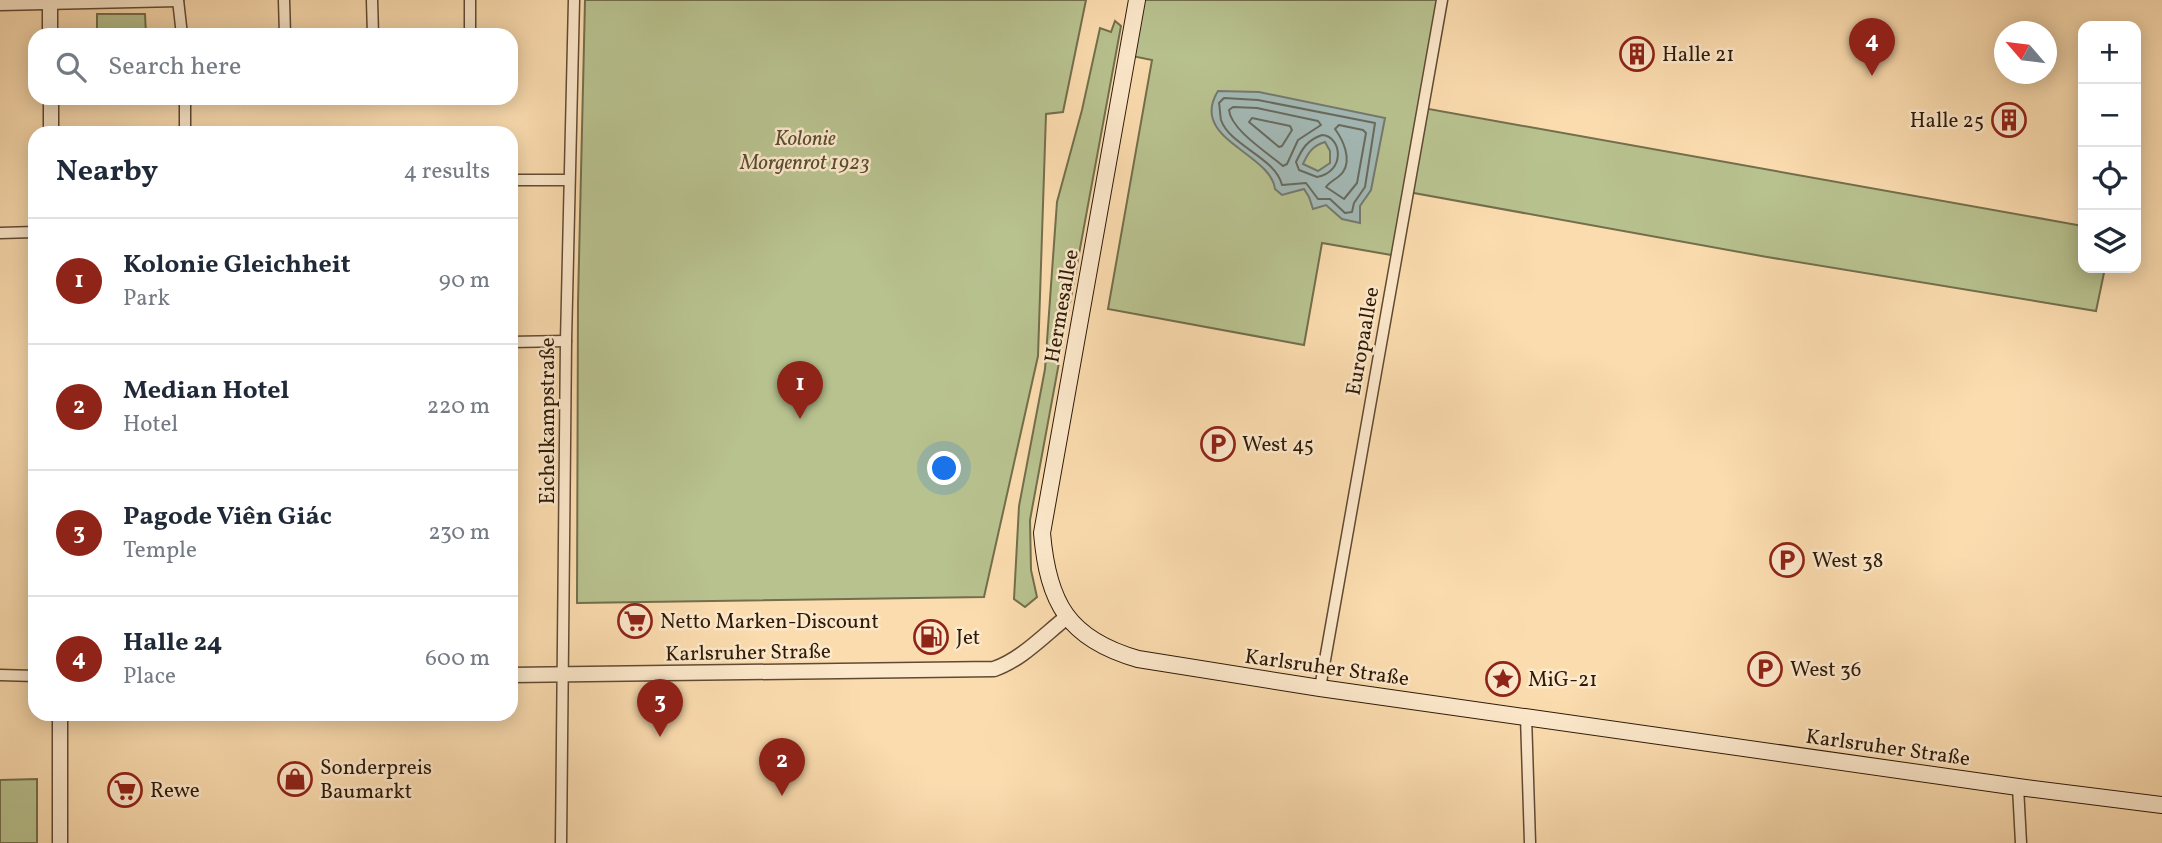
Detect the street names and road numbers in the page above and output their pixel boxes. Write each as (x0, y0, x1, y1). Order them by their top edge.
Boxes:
street label: Hermesallee (1038, 247, 1087, 365)
street label: Europaallee (1340, 285, 1387, 398)
street label: Eichelkampstraße (534, 337, 563, 505)
street label: Karlsruher Straße (665, 638, 831, 669)
street label: Karlsruher Straße (1243, 643, 1411, 694)
street label: Karlsruher Straße (1804, 723, 1972, 774)

